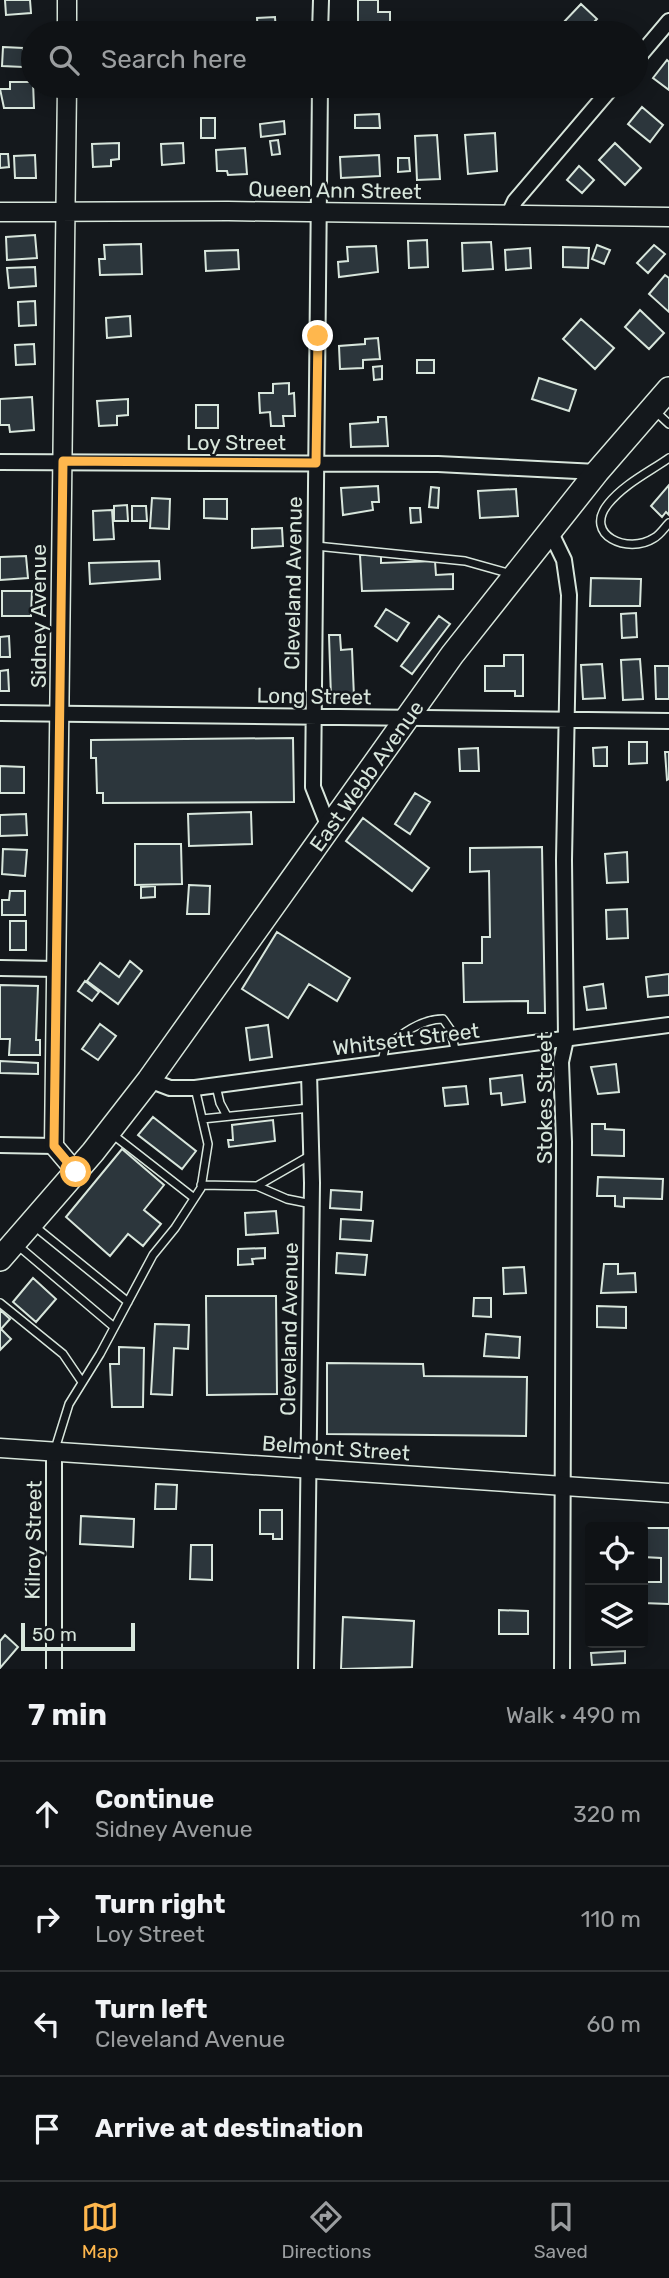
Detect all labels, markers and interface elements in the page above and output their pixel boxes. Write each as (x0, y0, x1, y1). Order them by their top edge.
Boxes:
search box (21, 21, 648, 98)
icon: search (45, 41, 83, 79)
text: Search here (101, 44, 247, 75)
street label: Queen Ann Street (248, 176, 422, 204)
route end (302, 320, 333, 351)
street label: Loy Street (186, 430, 286, 455)
street label: Cleveland Avenue (279, 496, 307, 670)
street label: Sidney Avenue (26, 544, 51, 688)
street label: Long Street (256, 683, 372, 709)
street label: East Webb Avenue (304, 695, 428, 856)
street label: Whitsett Street (331, 1018, 481, 1060)
street label: Stokes Street (532, 1032, 557, 1164)
route start (60, 1156, 91, 1187)
street label: Cleveland Avenue (275, 1242, 303, 1416)
street label: Belmont Street (261, 1430, 411, 1466)
street label: Kilroy Street (19, 1480, 47, 1600)
map controls (585, 1522, 648, 1648)
button: locate (585, 1522, 648, 1585)
button: layers (585, 1585, 648, 1648)
scale bar (21, 1620, 135, 1652)
text: 50 m (32, 1623, 77, 1646)
text: 7 min (28, 1697, 107, 1733)
text: Walk · 490 m (506, 1701, 641, 1729)
text: Continue (95, 1784, 214, 1815)
icon: ahead (28, 1795, 66, 1833)
text: 320 m (573, 1800, 641, 1828)
text: Sidney Avenue (95, 1815, 253, 1843)
text: Turn right (95, 1889, 225, 1920)
icon: right (28, 1900, 66, 1938)
text: 110 m (581, 1905, 641, 1933)
text: Loy Street (95, 1920, 205, 1948)
text: Turn left (95, 1994, 207, 2025)
icon: left (28, 2005, 66, 2043)
text: 60 m (586, 2010, 641, 2038)
text: Cleveland Avenue (95, 2025, 285, 2053)
icon: arrive (28, 2110, 66, 2148)
text: Arrive at destination (95, 2113, 363, 2144)
tab: Map (81, 2198, 119, 2263)
tab: Directions (281, 2198, 371, 2263)
tab: Saved (534, 2198, 588, 2263)

